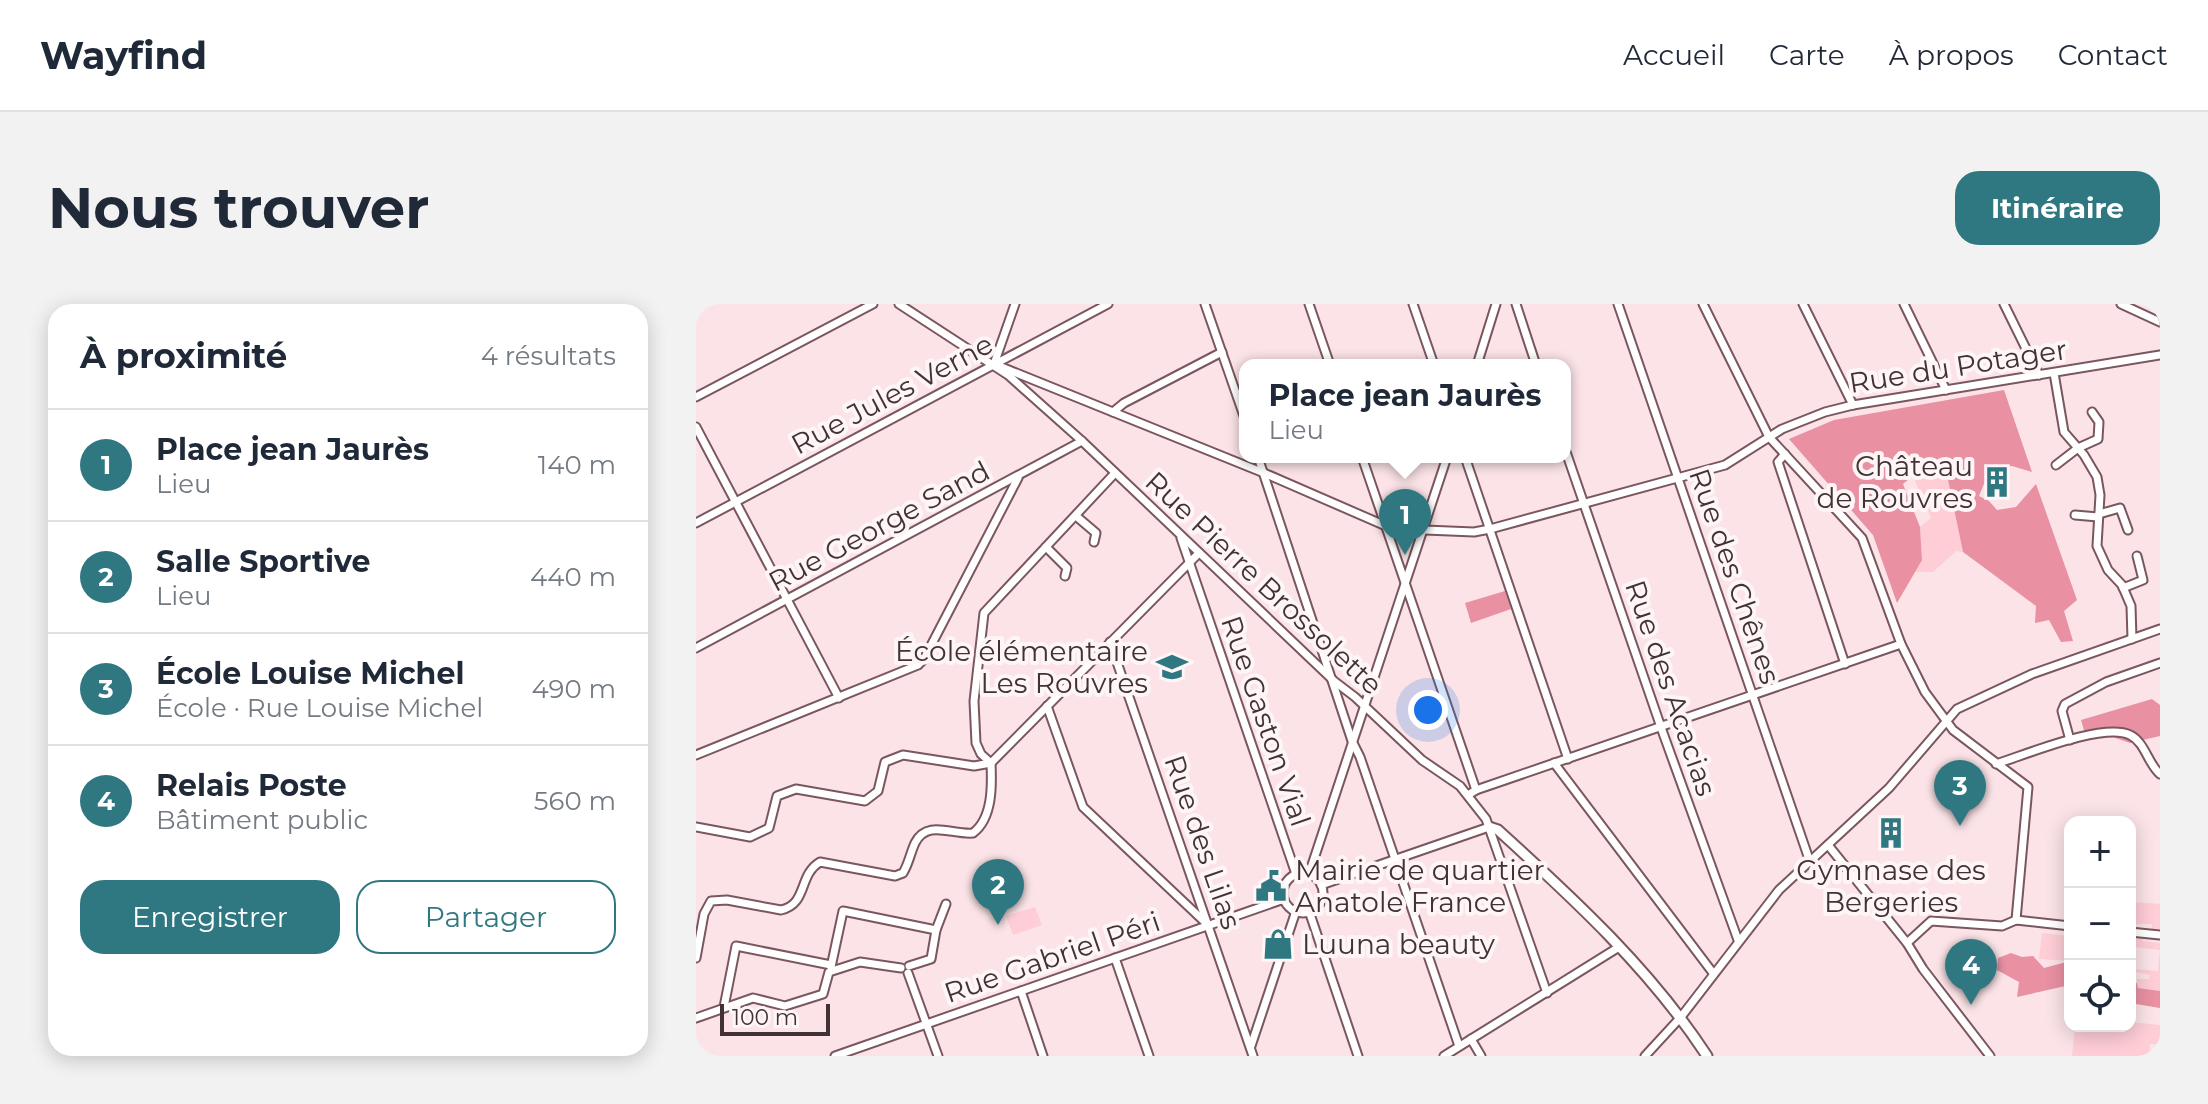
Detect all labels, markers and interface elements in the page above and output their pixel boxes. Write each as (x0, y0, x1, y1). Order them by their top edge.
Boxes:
text: Wayfind (40, 32, 207, 79)
text: Accueil (1623, 38, 1725, 72)
text: Carte (1769, 38, 1845, 72)
text: À propos (1889, 38, 2014, 72)
text: Contact (2058, 38, 2168, 72)
button: Itinéraire (1955, 171, 2160, 245)
text: Nous trouver (48, 174, 429, 242)
street label: Rue Jules Verne (785, 327, 999, 461)
street label: Rue du Potager (1846, 332, 2070, 400)
text: À proximité (80, 335, 287, 377)
text: 4 résultats (481, 340, 616, 372)
popup (1239, 359, 1571, 463)
text: Place jean Jaurès (1269, 377, 1541, 414)
text: Lieu (1269, 414, 1324, 446)
text: Place jean Jaurès (156, 431, 429, 468)
text: 1 (101, 449, 111, 481)
text: 140 m (538, 449, 616, 481)
place label: Château de Rouvres (1817, 449, 1973, 515)
street label: Rue George Sand (763, 453, 995, 599)
street label: Rue Pierre Brossolette (1138, 464, 1390, 702)
street label: Rue des Chênes (1682, 464, 1788, 688)
building icon: Château de Rouvres (1980, 465, 2014, 499)
text: Lieu (156, 468, 211, 500)
pin: 1 (1379, 489, 1431, 555)
text: Salle Sportive (156, 543, 371, 580)
text: 2 (98, 561, 114, 593)
text: 440 m (530, 561, 616, 593)
street label: Rue des Acacias (1618, 576, 1724, 800)
text: Lieu (156, 580, 211, 612)
street label: Rue Gaston Vial (1214, 611, 1318, 831)
place label: École élémentaire Les Rouvres (895, 634, 1148, 700)
school or university icon: École élémentaire Les Rouvres (1155, 650, 1189, 684)
text: École Louise Michel (156, 655, 464, 692)
text: 3 (98, 673, 114, 705)
text: 490 m (532, 673, 616, 705)
your location (1408, 690, 1448, 730)
text: École · Rue Louise Michel (156, 692, 483, 724)
street label: Rue des Lilas (1157, 750, 1249, 934)
pin: 3 (1934, 760, 1986, 826)
text: Relais Poste (156, 767, 347, 804)
text: 4 (97, 785, 115, 817)
text: 560 m (534, 785, 616, 817)
text: Bâtiment public (156, 804, 368, 836)
building icon: Gymnase des Bergeries (1874, 816, 1908, 850)
map controls (2064, 816, 2136, 1032)
button: + (2064, 816, 2136, 888)
place label: Mairie de quartier Anatole France (1295, 853, 1545, 919)
place label: Gymnase des Bergeries (1796, 853, 1986, 919)
pin: 2 (972, 859, 1024, 925)
public building icon: Mairie de quartier Anatole France (1254, 869, 1288, 903)
button: Enregistrer (80, 880, 340, 954)
button: Partager (356, 880, 616, 954)
button: − (2064, 888, 2136, 960)
street label: Rue Gabriel Péri (940, 904, 1164, 1010)
shop icon: Luuna beauty (1261, 927, 1295, 961)
place label: Luuna beauty (1302, 927, 1496, 961)
pin: 4 (1945, 939, 1997, 1005)
button: locate (2064, 960, 2136, 1032)
scale bar (720, 1000, 830, 1036)
text: 100 m (732, 1004, 798, 1031)

